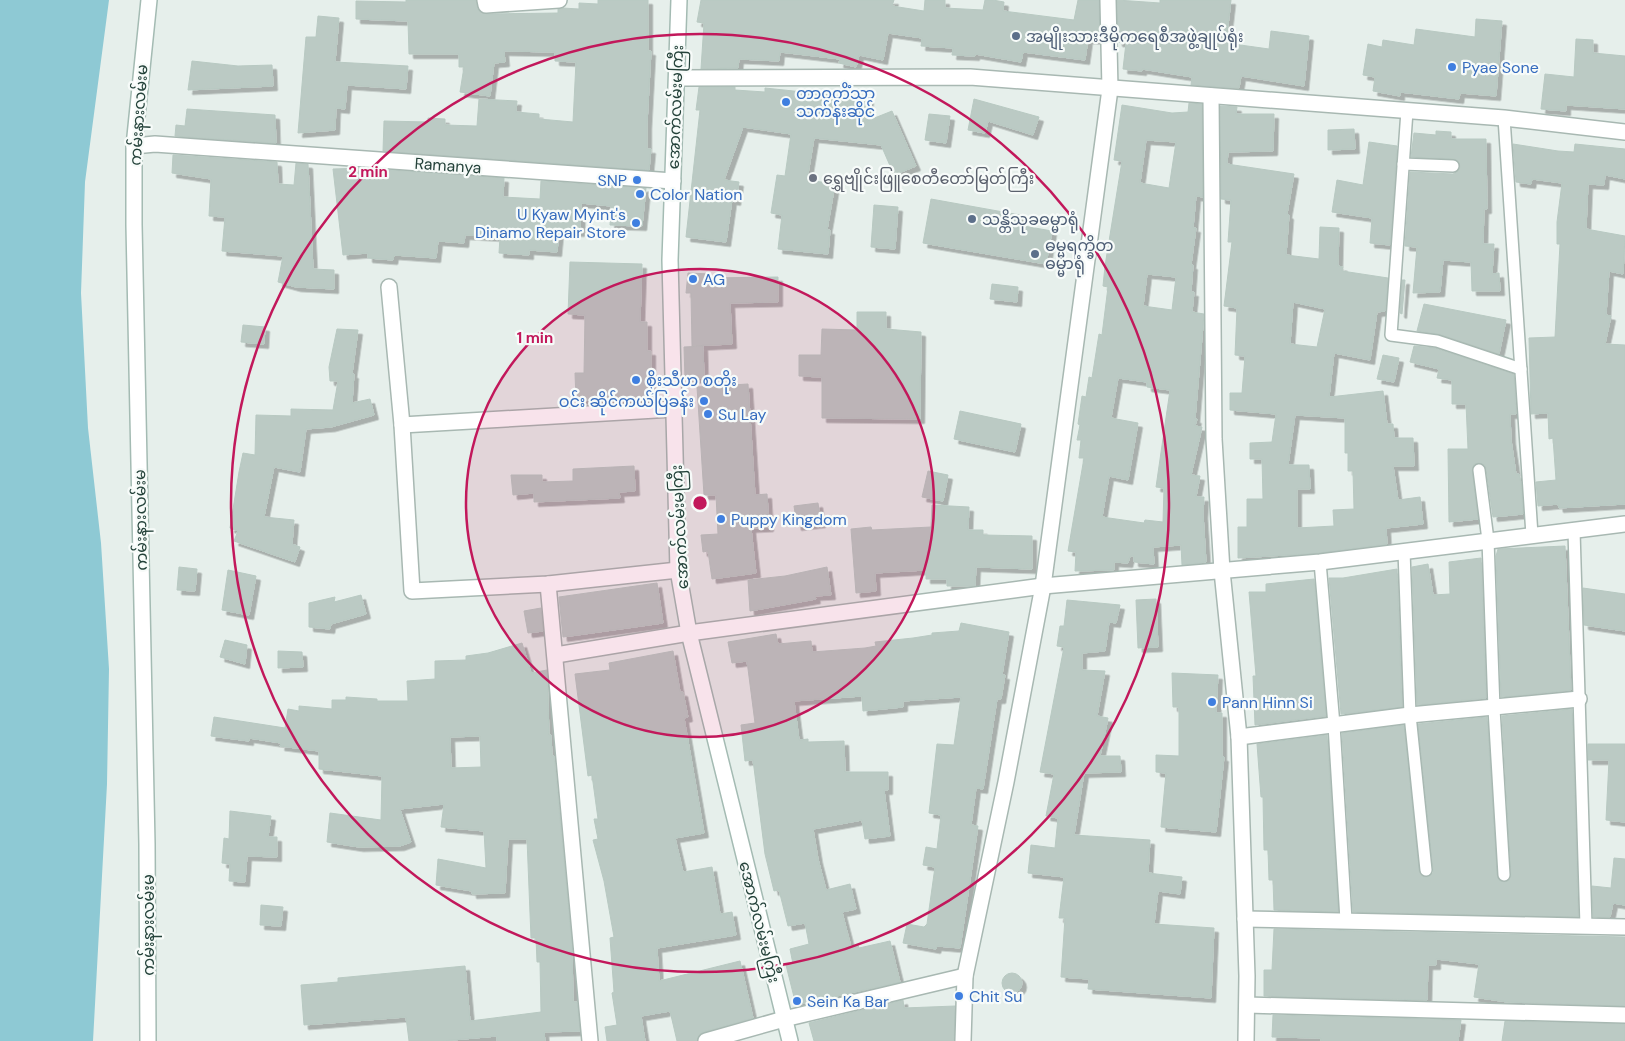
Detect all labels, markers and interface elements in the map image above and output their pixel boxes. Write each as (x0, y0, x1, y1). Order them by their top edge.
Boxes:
place label: အမျိုးသားဒီမိုကရေစီအဖွဲ့ချုပ်ရုံး (1026, 25, 1244, 51)
marker: အမျိုးသားဒီမိုကရေစီအဖွဲ့ချုပ်ရုံး (1010, 30, 1022, 42)
street label: အောက်လမ်းမကြီး (662, 44, 691, 170)
place label: Pyae Sone (1462, 57, 1539, 78)
marker: Pyae Sone (1446, 61, 1458, 73)
street label: ကမ်းနားလမ်းမ (123, 64, 156, 167)
place label: တာဝတိံသာ သက်န်းဆိုင် (796, 82, 875, 126)
marker: တာဝတိံသာ သက်န်းဆိုင် (780, 96, 792, 108)
street label: Ramanya (414, 153, 482, 178)
text: 2 min (348, 162, 388, 182)
place label: ရွှေဗျိုင်းဖြူစေတီတော်မြတ်ကြီး (823, 167, 1034, 192)
place label: SNP (597, 170, 627, 191)
marker: ရွှေဗျိုင်းဖြူစေတီတော်မြတ်ကြီး (807, 172, 819, 184)
marker: SNP (631, 174, 643, 186)
place label: Color Nation (650, 184, 743, 205)
marker: Color Nation (634, 188, 646, 200)
place label: U Kyaw Myint's Dinamo Repair Store (475, 204, 626, 243)
place label: သန္တိသုခဓမ္မာရုံ (982, 209, 1079, 234)
marker: သန္တိသုခဓမ္မာရုံ (966, 213, 978, 225)
marker: U Kyaw Myint's Dinamo Repair Store (630, 217, 642, 229)
place label: ဓမ္မရက္ခိတ ဓမ္မာရုံ (1045, 235, 1114, 278)
marker: ဓမ္မရက္ခိတ ဓမ္မာရုံ (1029, 248, 1041, 260)
place label: AG (703, 269, 725, 290)
marker: AG (687, 273, 699, 285)
text: 1 min (517, 328, 553, 348)
place label: စိုးသီဟ စတိုး (646, 370, 737, 395)
marker: စိုးသီဟ စတိုး (630, 374, 642, 386)
place label: ဝင်း ဆိုင်ကယ်ပြခန်း (559, 390, 694, 416)
marker: ဝင်း ဆိုင်ကယ်ပြခန်း (698, 395, 710, 407)
place label: Su Lay (718, 404, 767, 425)
marker: Su Lay (702, 408, 714, 420)
street label: အောက်လမ်းမကြီး (665, 464, 696, 590)
street label: ကမ်းနားလမ်းမ (128, 469, 155, 571)
centre of rings (691, 494, 709, 512)
place label: Puppy Kingdom (731, 509, 847, 530)
marker: Puppy Kingdom (715, 513, 727, 525)
place label: Pann Hinn Si (1222, 692, 1313, 713)
marker: Pann Hinn Si (1206, 696, 1218, 708)
street label: အောက်လမ်းမကြီး (731, 859, 786, 986)
street label: ကမ်းနားလမ်းမ (137, 874, 162, 976)
place label: Chit Su (969, 986, 1023, 1007)
marker: Chit Su (953, 990, 965, 1002)
place label: Sein Ka Bar (807, 991, 889, 1012)
marker: Sein Ka Bar (791, 995, 803, 1007)

